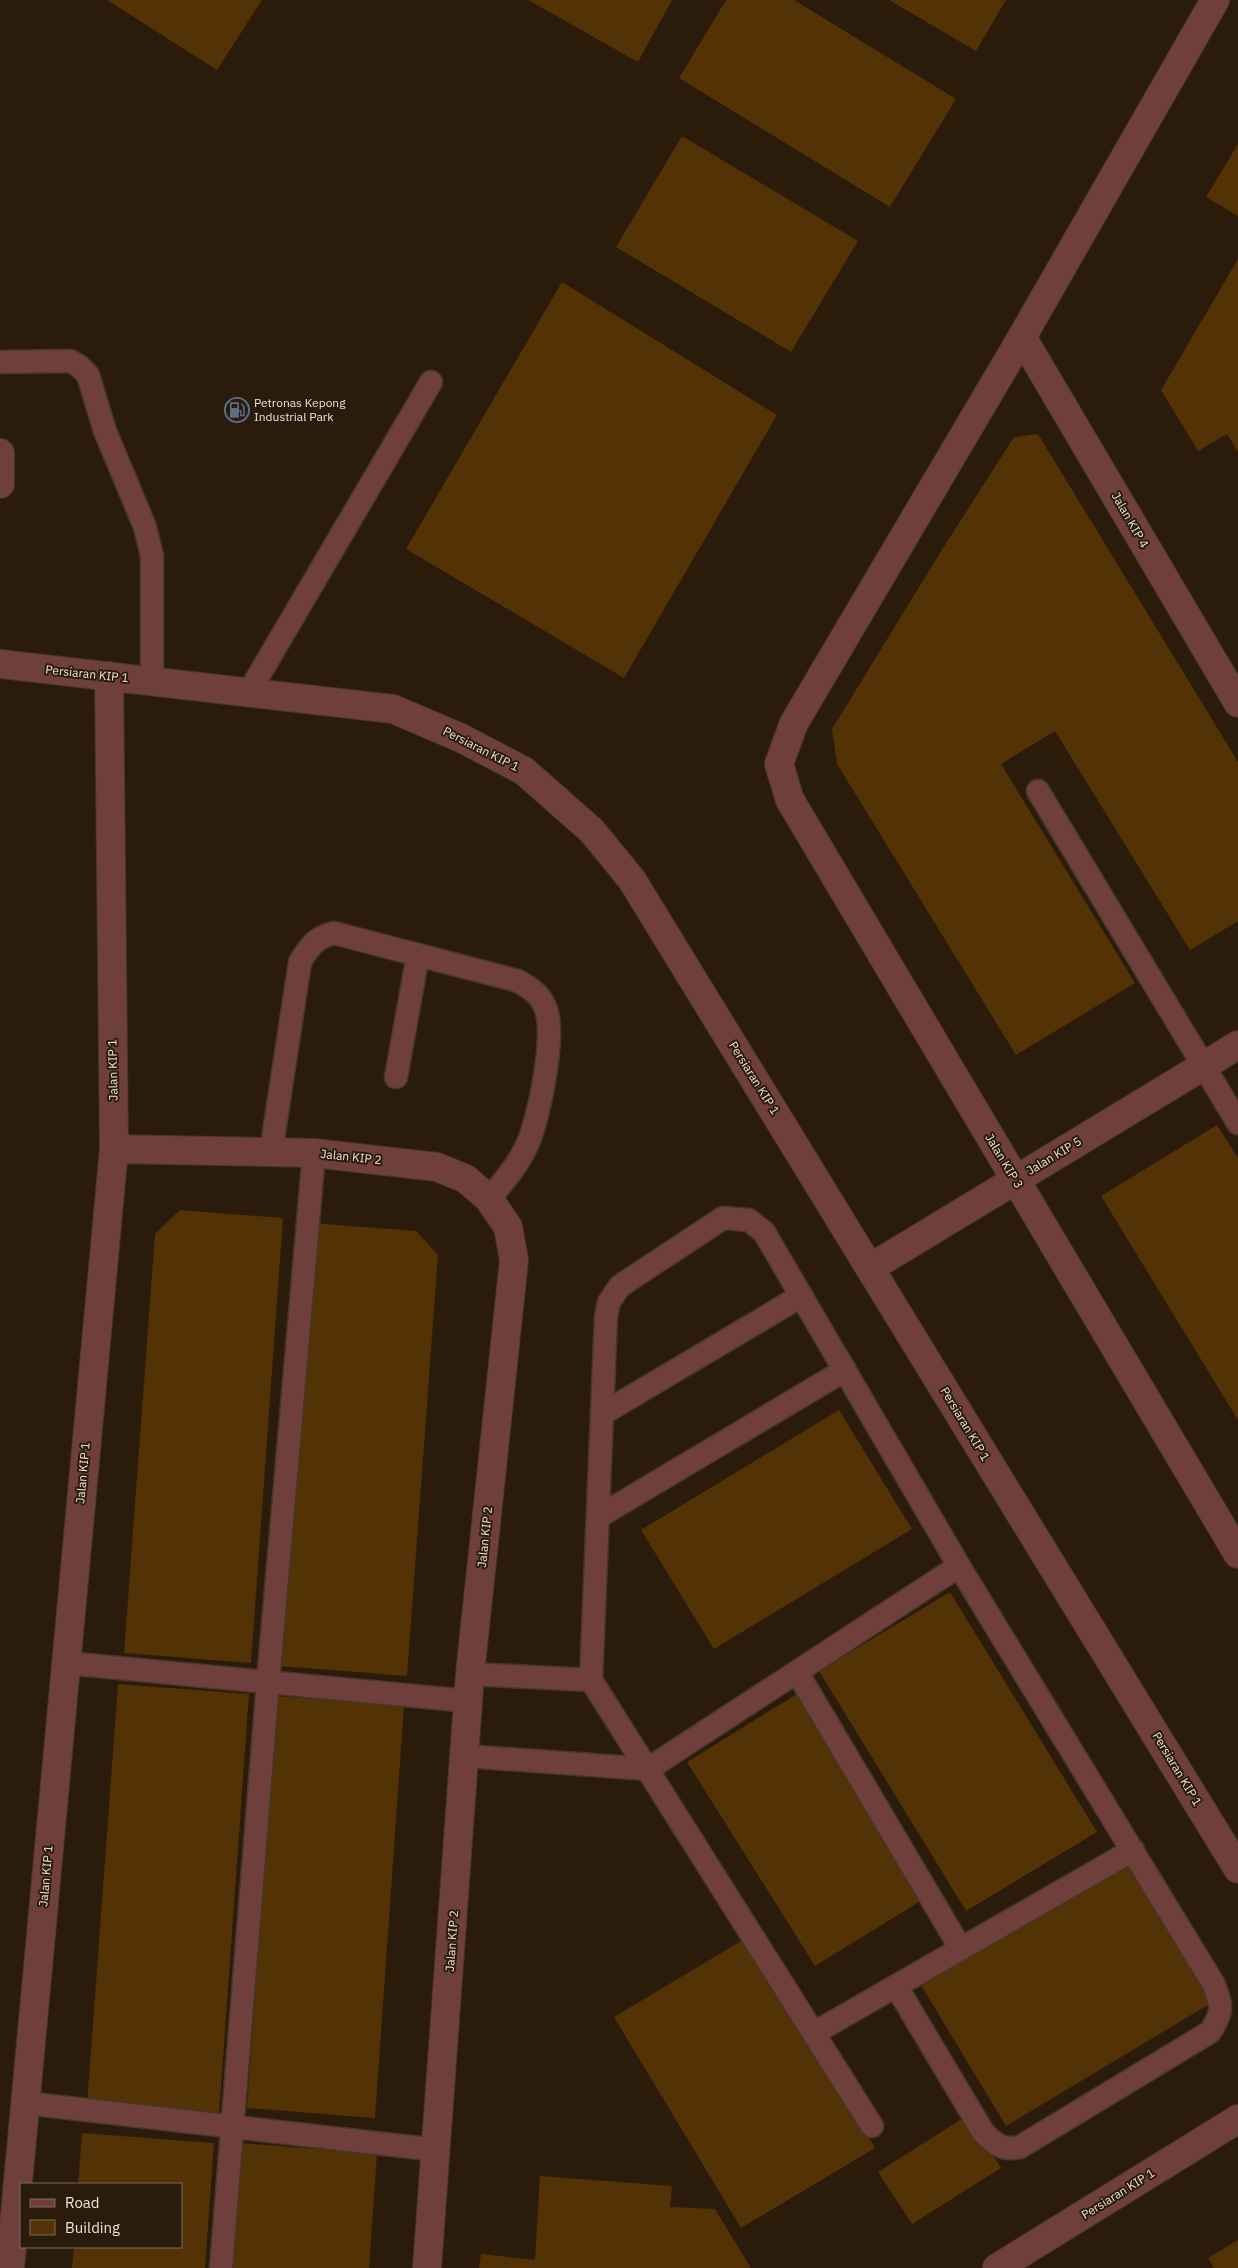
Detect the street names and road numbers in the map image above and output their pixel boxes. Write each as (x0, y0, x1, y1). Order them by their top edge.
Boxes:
street label: Jalan KIP 4 (1109, 489, 1152, 550)
street label: Persiaran KIP 1 (45, 662, 129, 685)
street label: Persiaran KIP 1 (441, 723, 522, 774)
street label: Persiaran KIP 1 (726, 1038, 783, 1117)
street label: Jalan KIP 1 (104, 1039, 121, 1101)
street label: Jalan KIP 3 (982, 1130, 1027, 1191)
street label: Jalan KIP 5 (1023, 1133, 1084, 1178)
street label: Jalan KIP 2 (320, 1146, 382, 1167)
street label: Persiaran KIP 1 (938, 1384, 993, 1463)
street label: Jalan KIP 1 (72, 1442, 93, 1504)
street label: Jalan KIP 2 (474, 1506, 495, 1568)
street label: Persiaran KIP 1 (1150, 1729, 1205, 1808)
street label: Jalan KIP 1 (35, 1845, 56, 1907)
street label: Jalan KIP 2 (442, 1910, 461, 1972)
street label: Persiaran KIP 1 (1078, 2165, 1157, 2222)

